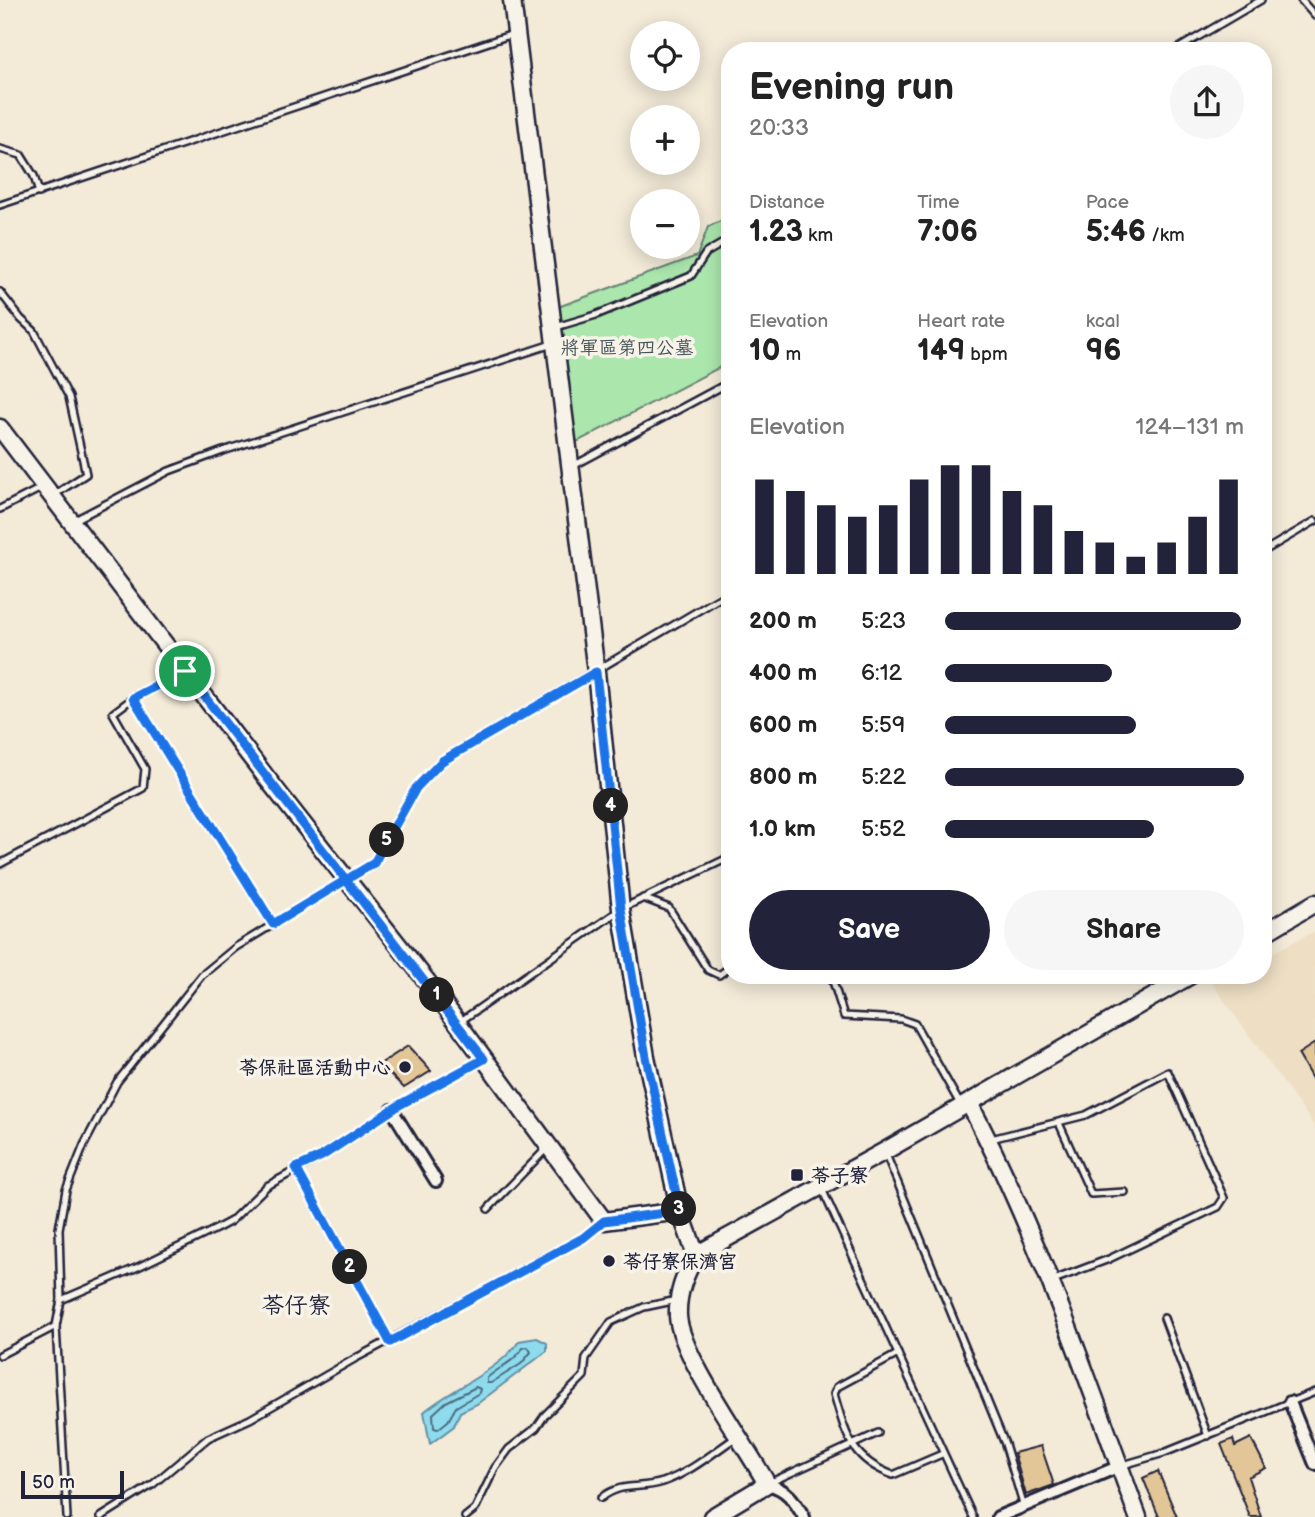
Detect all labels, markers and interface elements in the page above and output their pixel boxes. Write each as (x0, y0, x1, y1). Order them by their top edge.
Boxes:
map controls (630, 21, 700, 259)
button: locate (630, 21, 700, 91)
text: Evening run (749, 65, 954, 110)
button: share (1170, 65, 1244, 139)
button: + (630, 105, 700, 175)
text: 20:33 (749, 114, 809, 142)
button: − (630, 189, 700, 259)
text: Distance (749, 191, 825, 214)
text: Time (917, 191, 959, 214)
text: Pace (1086, 191, 1129, 214)
text: 1.23 (749, 214, 803, 250)
text: 7:06 (917, 214, 978, 250)
text: 5:46 (1086, 214, 1146, 250)
text: km (803, 224, 833, 247)
text: /km (1146, 224, 1185, 247)
text: Elevation (749, 310, 828, 333)
text: Heart rate (917, 310, 1005, 333)
text: kcal (1086, 310, 1120, 333)
text: 10 (749, 333, 780, 369)
text: 149 (917, 333, 965, 369)
text: 96 (1086, 333, 1121, 369)
park label: 將軍區第四公墓 (560, 337, 694, 360)
text: m (780, 343, 801, 366)
text: bpm (965, 343, 1008, 366)
text: Elevation (749, 413, 845, 441)
text: 124–131 m (1136, 413, 1244, 441)
text: 200 m (749, 607, 817, 635)
text: 5:23 (861, 607, 906, 635)
pin (155, 641, 215, 701)
icon: arrive (166, 652, 204, 690)
text: 400 m (749, 659, 817, 687)
text: 6:12 (861, 659, 902, 687)
text: 600 m (749, 711, 817, 739)
text: 5:59 (861, 711, 905, 739)
text: 800 m (749, 763, 817, 791)
text: 5:22 (861, 763, 906, 791)
pin: 4 (594, 788, 628, 824)
text: 4 (605, 794, 616, 817)
text: 1.0 km (749, 815, 816, 843)
text: 5:52 (861, 815, 906, 843)
pin: 5 (370, 822, 404, 858)
text: 5 (381, 828, 392, 851)
button: Save (749, 890, 990, 970)
button: Share (1004, 890, 1244, 970)
pin: 1 (420, 978, 454, 1012)
text: 1 (433, 983, 441, 1006)
place label: 苓保社區活動中心 (239, 1057, 391, 1080)
marker: 苓保社區活動中心 (397, 1059, 413, 1075)
place label: 苓子寮 (811, 1165, 868, 1188)
marker: 苓子寮 (789, 1167, 805, 1183)
pin: 3 (662, 1192, 696, 1226)
text: 3 (673, 1197, 684, 1220)
pin: 2 (332, 1250, 368, 1284)
place label: 苓仔寮保濟宮 (623, 1251, 737, 1274)
marker: 苓仔寮保濟宮 (601, 1253, 617, 1269)
text: 2 (344, 1255, 355, 1278)
district label: 苓仔寮 (262, 1292, 331, 1320)
scale bar (21, 1468, 124, 1500)
text: 50 m (32, 1471, 75, 1494)

